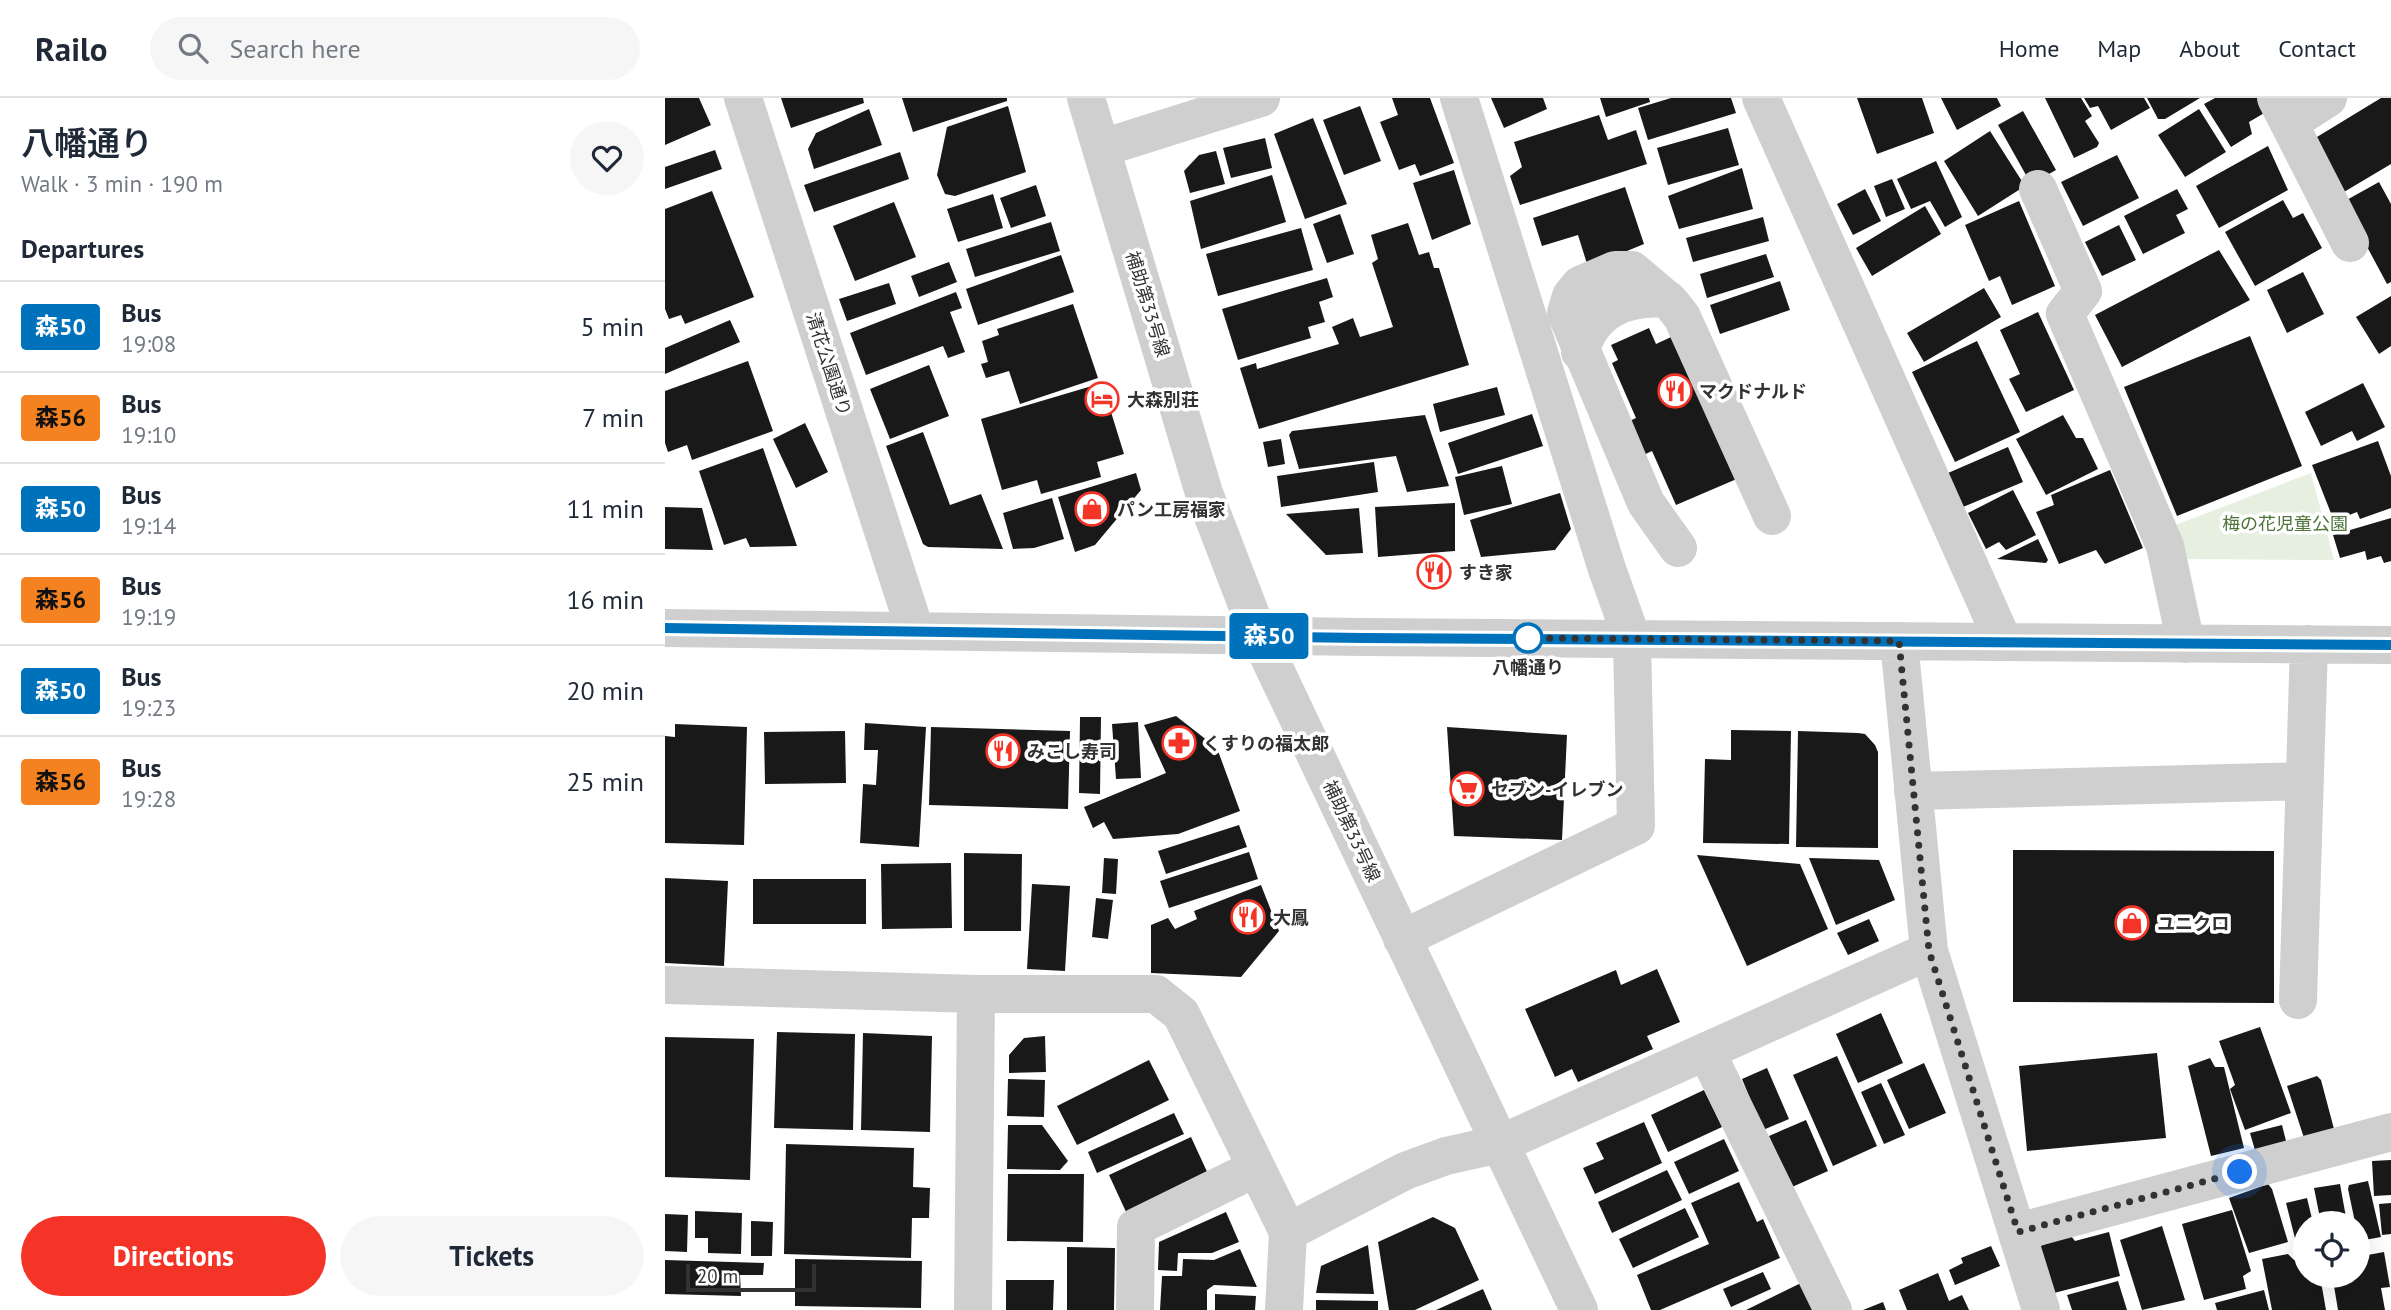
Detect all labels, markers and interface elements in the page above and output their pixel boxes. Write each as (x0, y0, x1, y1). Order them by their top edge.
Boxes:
search box (150, 17, 640, 80)
text: Railo (35, 27, 108, 70)
icon: search (174, 29, 212, 67)
text: Search here (230, 32, 361, 65)
text: Home (1999, 33, 2059, 64)
text: Map (2097, 33, 2141, 64)
text: About (2179, 33, 2240, 64)
text: Contact (2278, 33, 2356, 64)
text: 八幡通り (21, 121, 153, 164)
button: heart (570, 121, 644, 195)
text: Walk · 3 min · 190 m (21, 169, 223, 198)
text: Departures (21, 232, 144, 265)
street label: 補助第33号線 (1121, 248, 1175, 360)
text: Bus (121, 296, 162, 329)
street label: 清花公園通り (801, 309, 857, 419)
text: 5 min (581, 310, 644, 343)
text: 森50 (35, 311, 86, 342)
text: 19:08 (121, 329, 176, 358)
restaurant icon: マクドナルド (1656, 372, 1694, 410)
hotel icon: 大森別荘 (1083, 380, 1121, 418)
place label: マクドナルド (1699, 380, 1807, 403)
text: Bus (121, 387, 162, 420)
place label: 大森別荘 (1127, 388, 1199, 411)
text: 7 min (582, 401, 644, 434)
text: 森56 (35, 402, 86, 433)
text: 19:10 (121, 420, 176, 449)
text: Bus (121, 478, 162, 511)
shop icon: パン工房福家 (1073, 490, 1111, 528)
text: 11 min (566, 492, 644, 525)
text: 森50 (35, 493, 86, 524)
place label: パン工房福家 (1117, 498, 1226, 521)
text: 19:14 (121, 511, 176, 540)
park label: 梅の花児童公園 (2222, 512, 2348, 535)
restaurant icon: すき家 (1415, 553, 1453, 591)
place label: すき家 (1459, 561, 1513, 584)
text: Bus (121, 569, 162, 602)
text: 16 min (566, 583, 644, 616)
text: 森56 (35, 584, 86, 615)
text: 19:19 (121, 602, 176, 631)
line badge: 森50 (1229, 613, 1309, 659)
text: 森50 (1243, 620, 1295, 651)
marker: 八幡通り (1513, 623, 1543, 653)
place label: 八幡通り (1492, 656, 1564, 679)
text: Bus (121, 660, 162, 693)
text: 20 min (566, 674, 644, 707)
text: 森50 (35, 675, 86, 706)
text: 19:23 (121, 693, 176, 722)
pharmacy icon: くすりの福太郎 (1160, 724, 1198, 762)
restaurant icon: みこし寿司 (984, 732, 1022, 770)
place label: くすりの福太郎 (1203, 732, 1329, 755)
place label: みこし寿司 (1027, 740, 1117, 763)
text: Bus (121, 751, 162, 784)
text: 25 min (566, 765, 644, 798)
text: 森56 (35, 766, 86, 797)
supermarket icon: セブン-イレブン (1448, 770, 1486, 808)
street label: 補助第33号線 (1318, 776, 1386, 886)
place label: セブン-イレブン (1491, 778, 1623, 801)
text: 19:28 (121, 784, 176, 813)
restaurant icon: 大鳳 (1229, 898, 1267, 936)
shop icon: ユニクロ (2113, 904, 2151, 942)
place label: 大鳳 (1273, 906, 1309, 929)
place label: ユニクロ (2157, 912, 2229, 935)
your location (2222, 1154, 2257, 1189)
map controls (2293, 1211, 2370, 1288)
button: locate (2293, 1211, 2370, 1288)
button: Directions (21, 1216, 326, 1296)
button: Tickets (340, 1216, 644, 1296)
scale bar (686, 1261, 815, 1293)
text: 20 m (697, 1264, 738, 1288)

